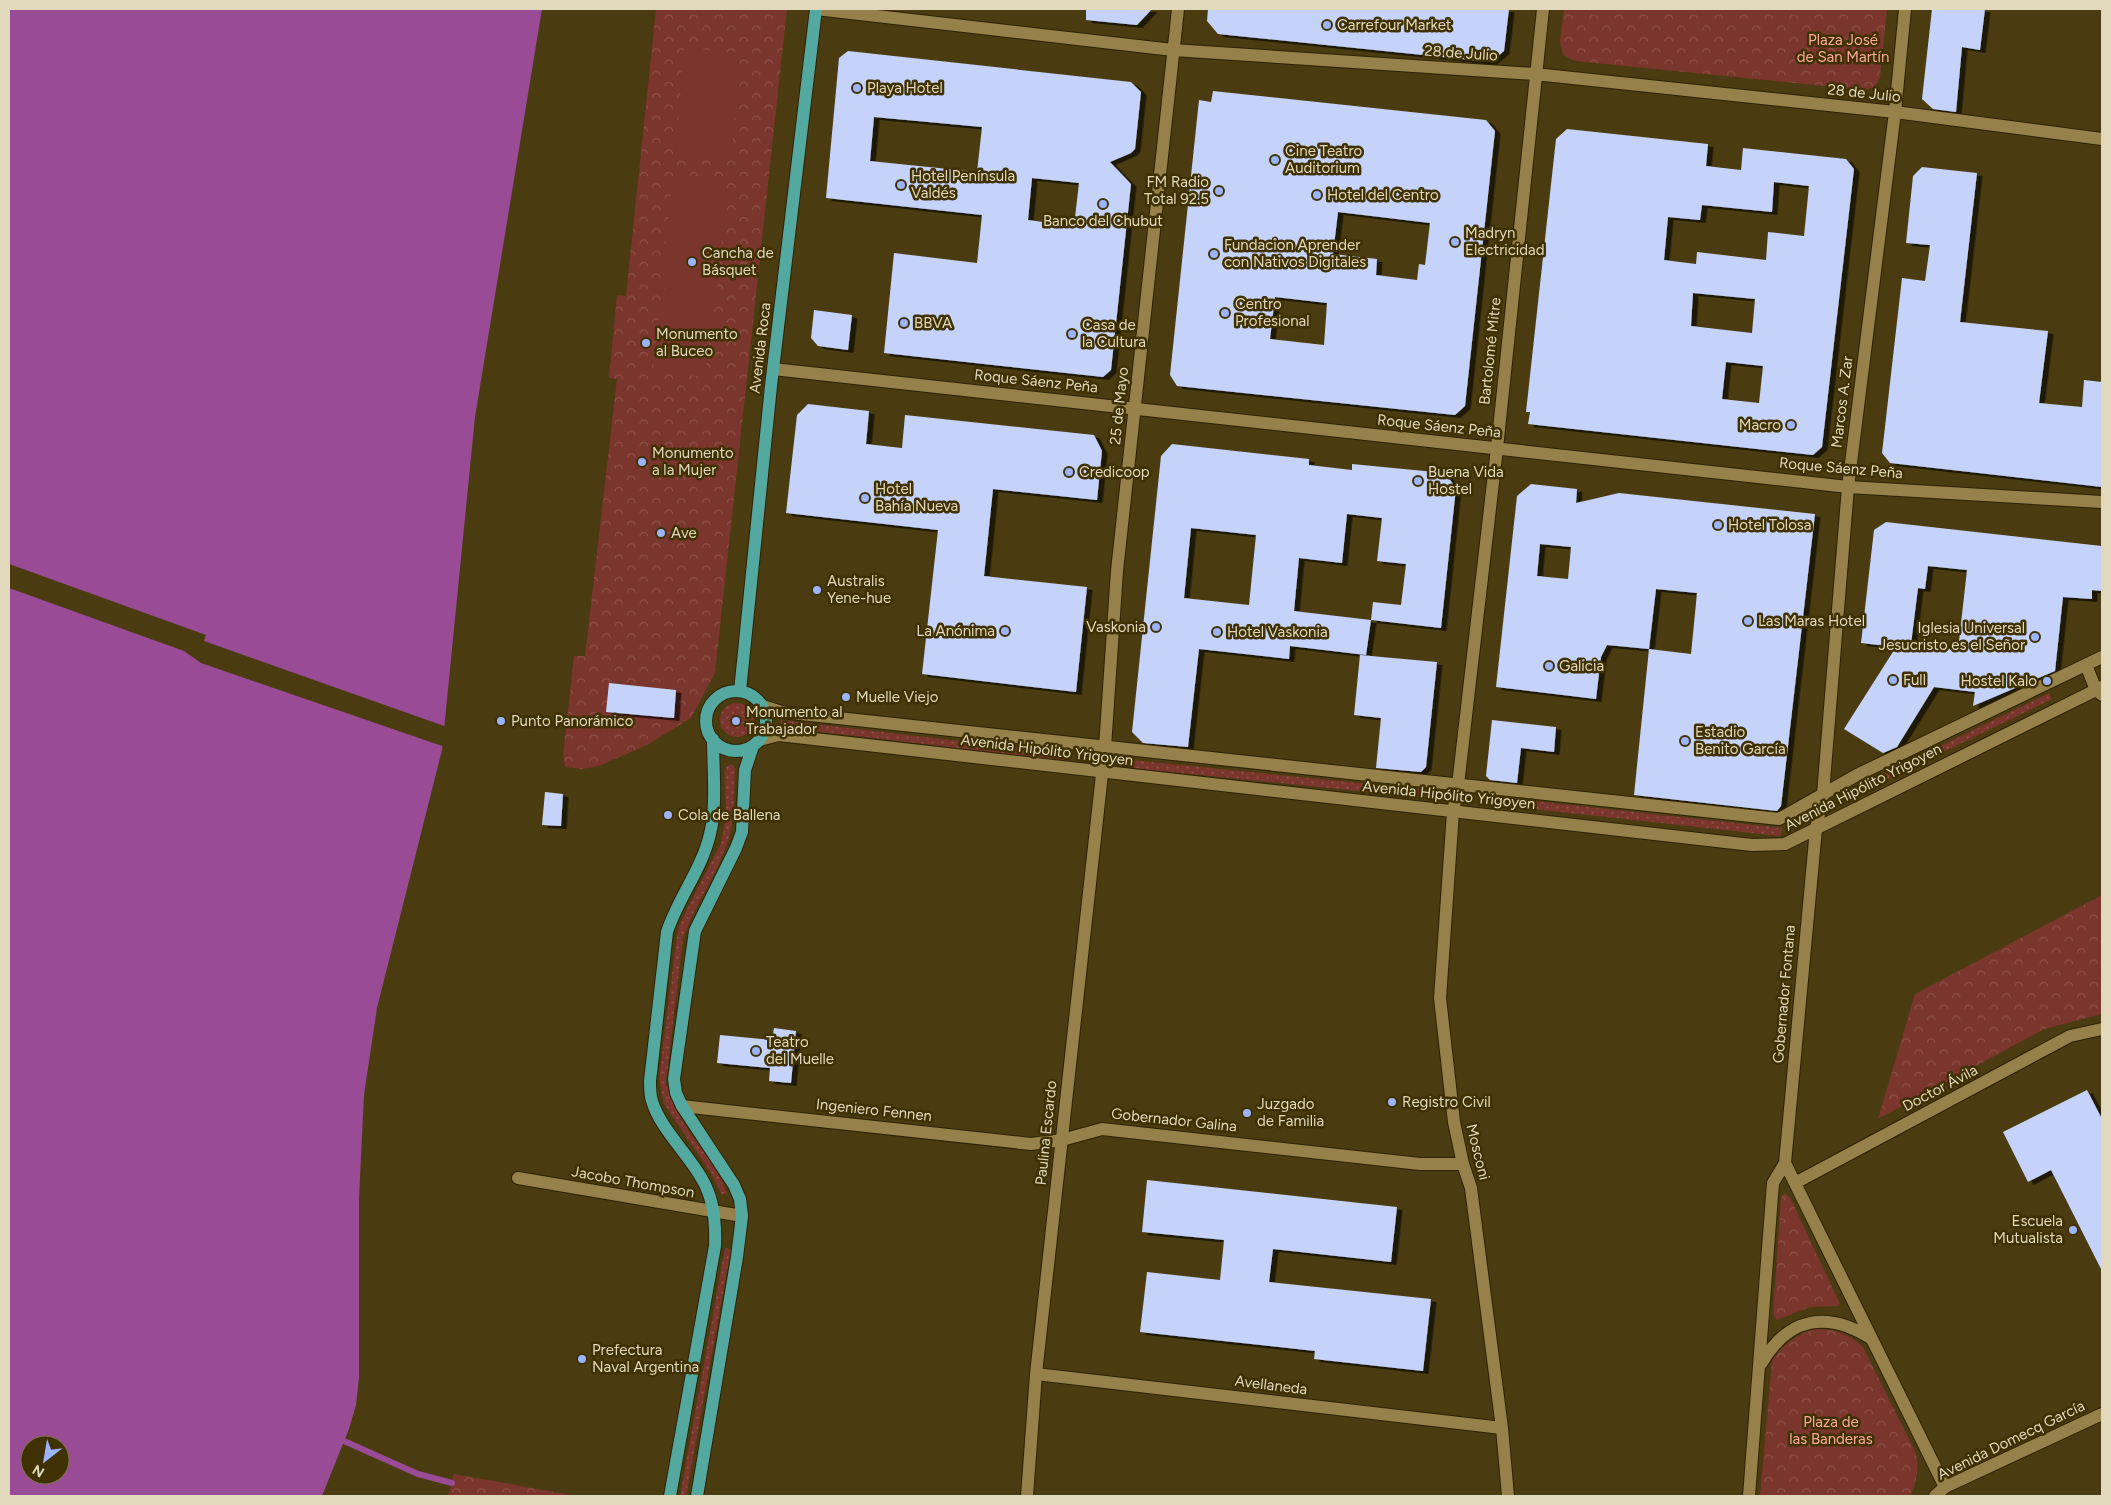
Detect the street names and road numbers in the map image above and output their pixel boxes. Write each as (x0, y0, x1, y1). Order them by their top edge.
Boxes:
street label: 28 de Julio (1424, 41, 1499, 65)
street label: 28 de Julio (1826, 80, 1902, 106)
street label: Bartolomé Mitre (1475, 296, 1505, 406)
street label: Avenida Roca (745, 301, 775, 395)
street label: Marcos A. Zar (1827, 355, 1857, 449)
street label: Roque Sáenz Peña (973, 366, 1099, 396)
street label: 25 de Mayo (1106, 366, 1132, 446)
street label: Roque Sáenz Peña (1376, 411, 1502, 441)
street label: Roque Sáenz Peña (1778, 454, 1904, 482)
street label: Avenida Hipólito Yrigoyen (960, 730, 1134, 770)
street label: Avenida Hipólito Yrigoyen (1782, 740, 1944, 834)
street label: Avenida Hipólito Yrigoyen (1362, 777, 1536, 813)
street label: Gobernador Fontana (1769, 924, 1799, 1064)
street label: Doctor Ávila (1899, 1061, 1981, 1115)
street label: Paulina Escardo (1032, 1079, 1060, 1186)
street label: Ingeniero Fennen (815, 1095, 933, 1125)
street label: Gobernador Galina (1110, 1104, 1238, 1136)
street label: Mosconi (1462, 1122, 1494, 1182)
street label: Jacobo Thompson (570, 1162, 696, 1202)
street label: Avellaneda (1234, 1372, 1308, 1398)
street label: Avenida Domecq García (1934, 1396, 2088, 1484)

